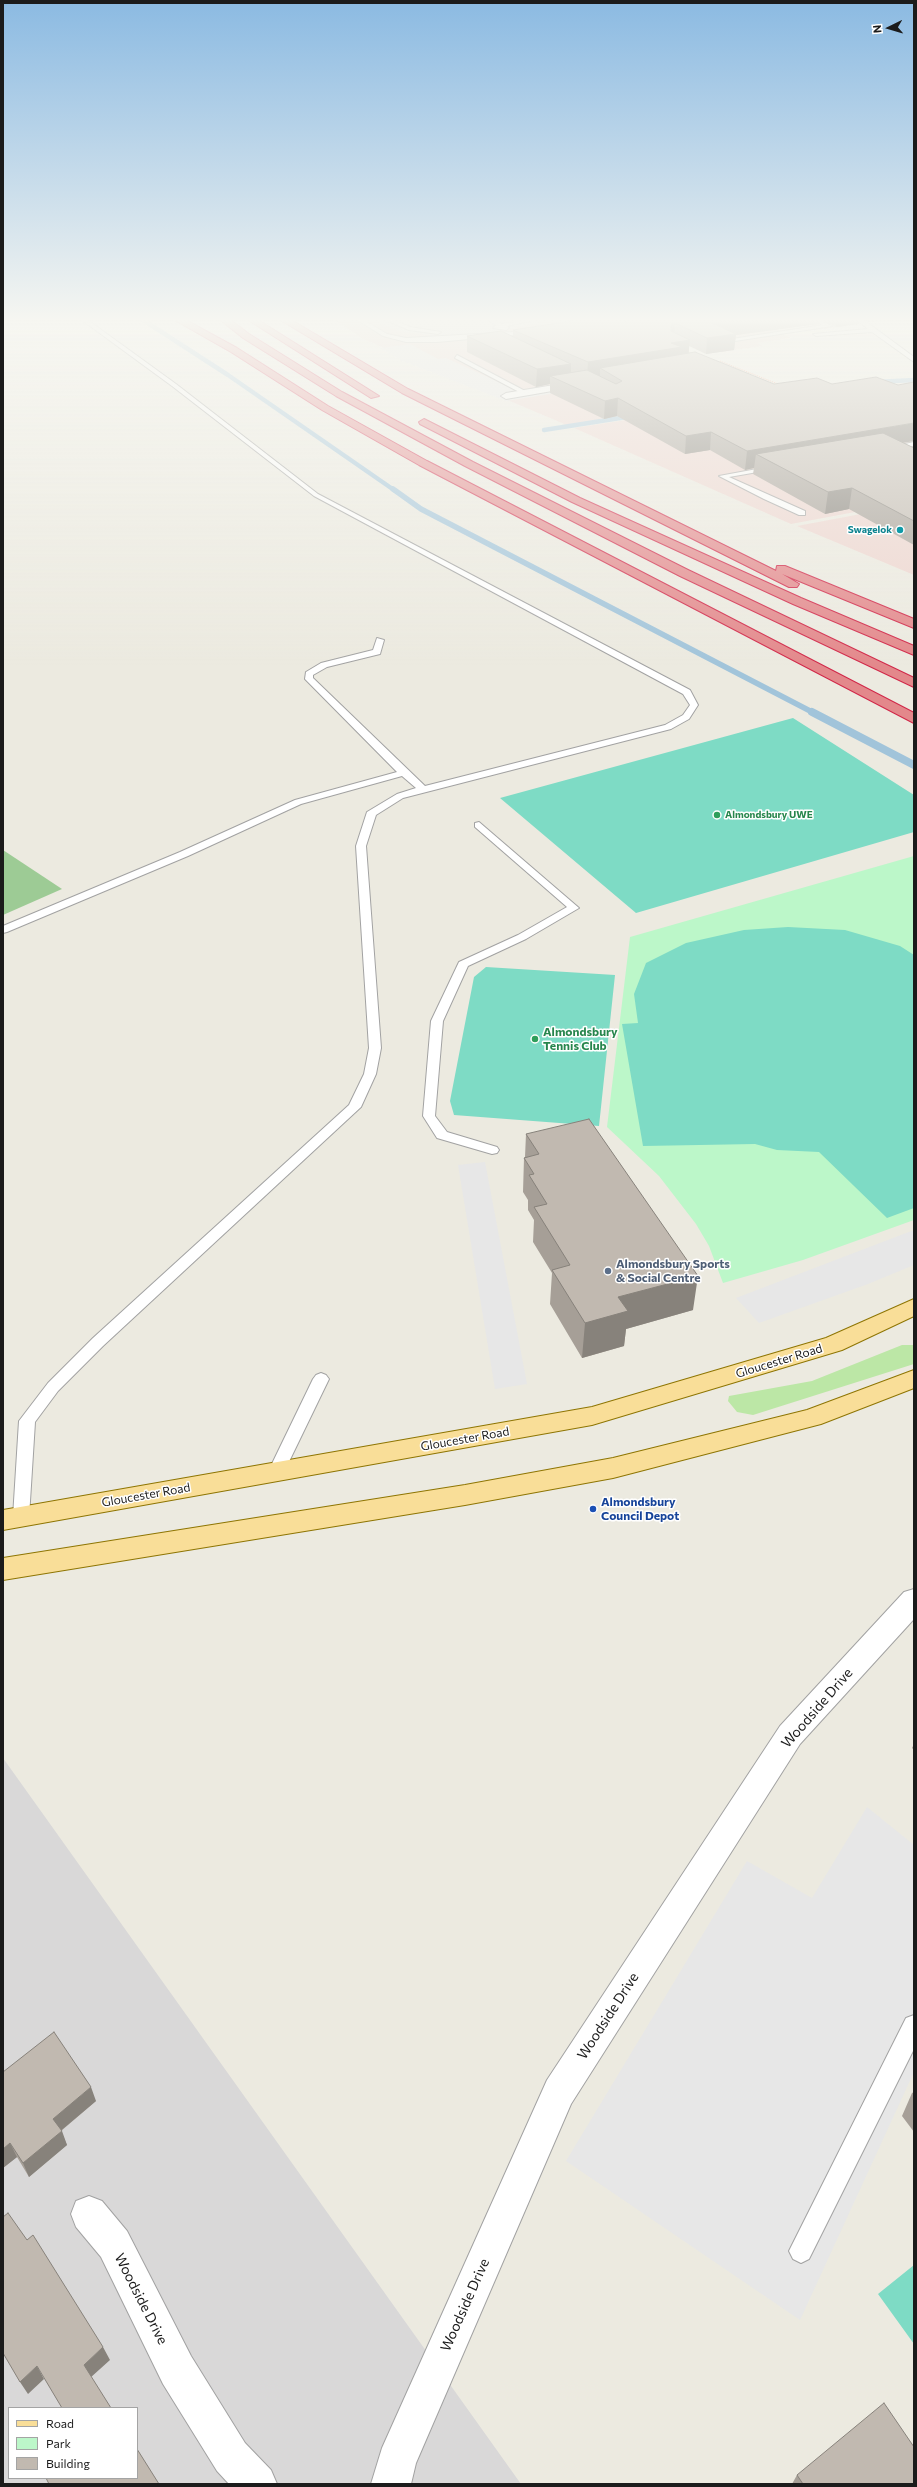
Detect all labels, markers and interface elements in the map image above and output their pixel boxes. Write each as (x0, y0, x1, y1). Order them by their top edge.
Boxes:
north arrow (869, 8, 909, 48)
text: N (870, 24, 883, 34)
place label: Swagelok (848, 524, 892, 536)
marker: Swagelok (895, 525, 905, 535)
place label: Almondsbury UWE (725, 809, 813, 821)
marker: Almondsbury UWE (712, 810, 722, 820)
place label: Almondsbury Tennis Club (543, 1025, 618, 1053)
marker: Almondsbury Tennis Club (530, 1034, 540, 1044)
place label: Almondsbury Sports & Social Centre (616, 1257, 730, 1285)
marker: Almondsbury Sports & Social Centre (603, 1266, 613, 1276)
street label: Gloucester Road (734, 1341, 824, 1381)
street label: Gloucester Road (420, 1424, 510, 1454)
street label: Gloucester Road (101, 1480, 191, 1510)
place label: Almondsbury Council Depot (601, 1495, 679, 1523)
marker: Almondsbury Council Depot (588, 1504, 598, 1514)
street label: Woodside Drive (778, 1665, 856, 1751)
street label: Woodside Drive (574, 1969, 642, 2063)
street label: Woodside Drive (111, 2251, 171, 2347)
street label: Woodside Drive (437, 2256, 493, 2354)
legend (8, 2407, 138, 2479)
text: Road (46, 2416, 74, 2430)
text: Park (46, 2436, 71, 2450)
text: Building (46, 2456, 90, 2470)

